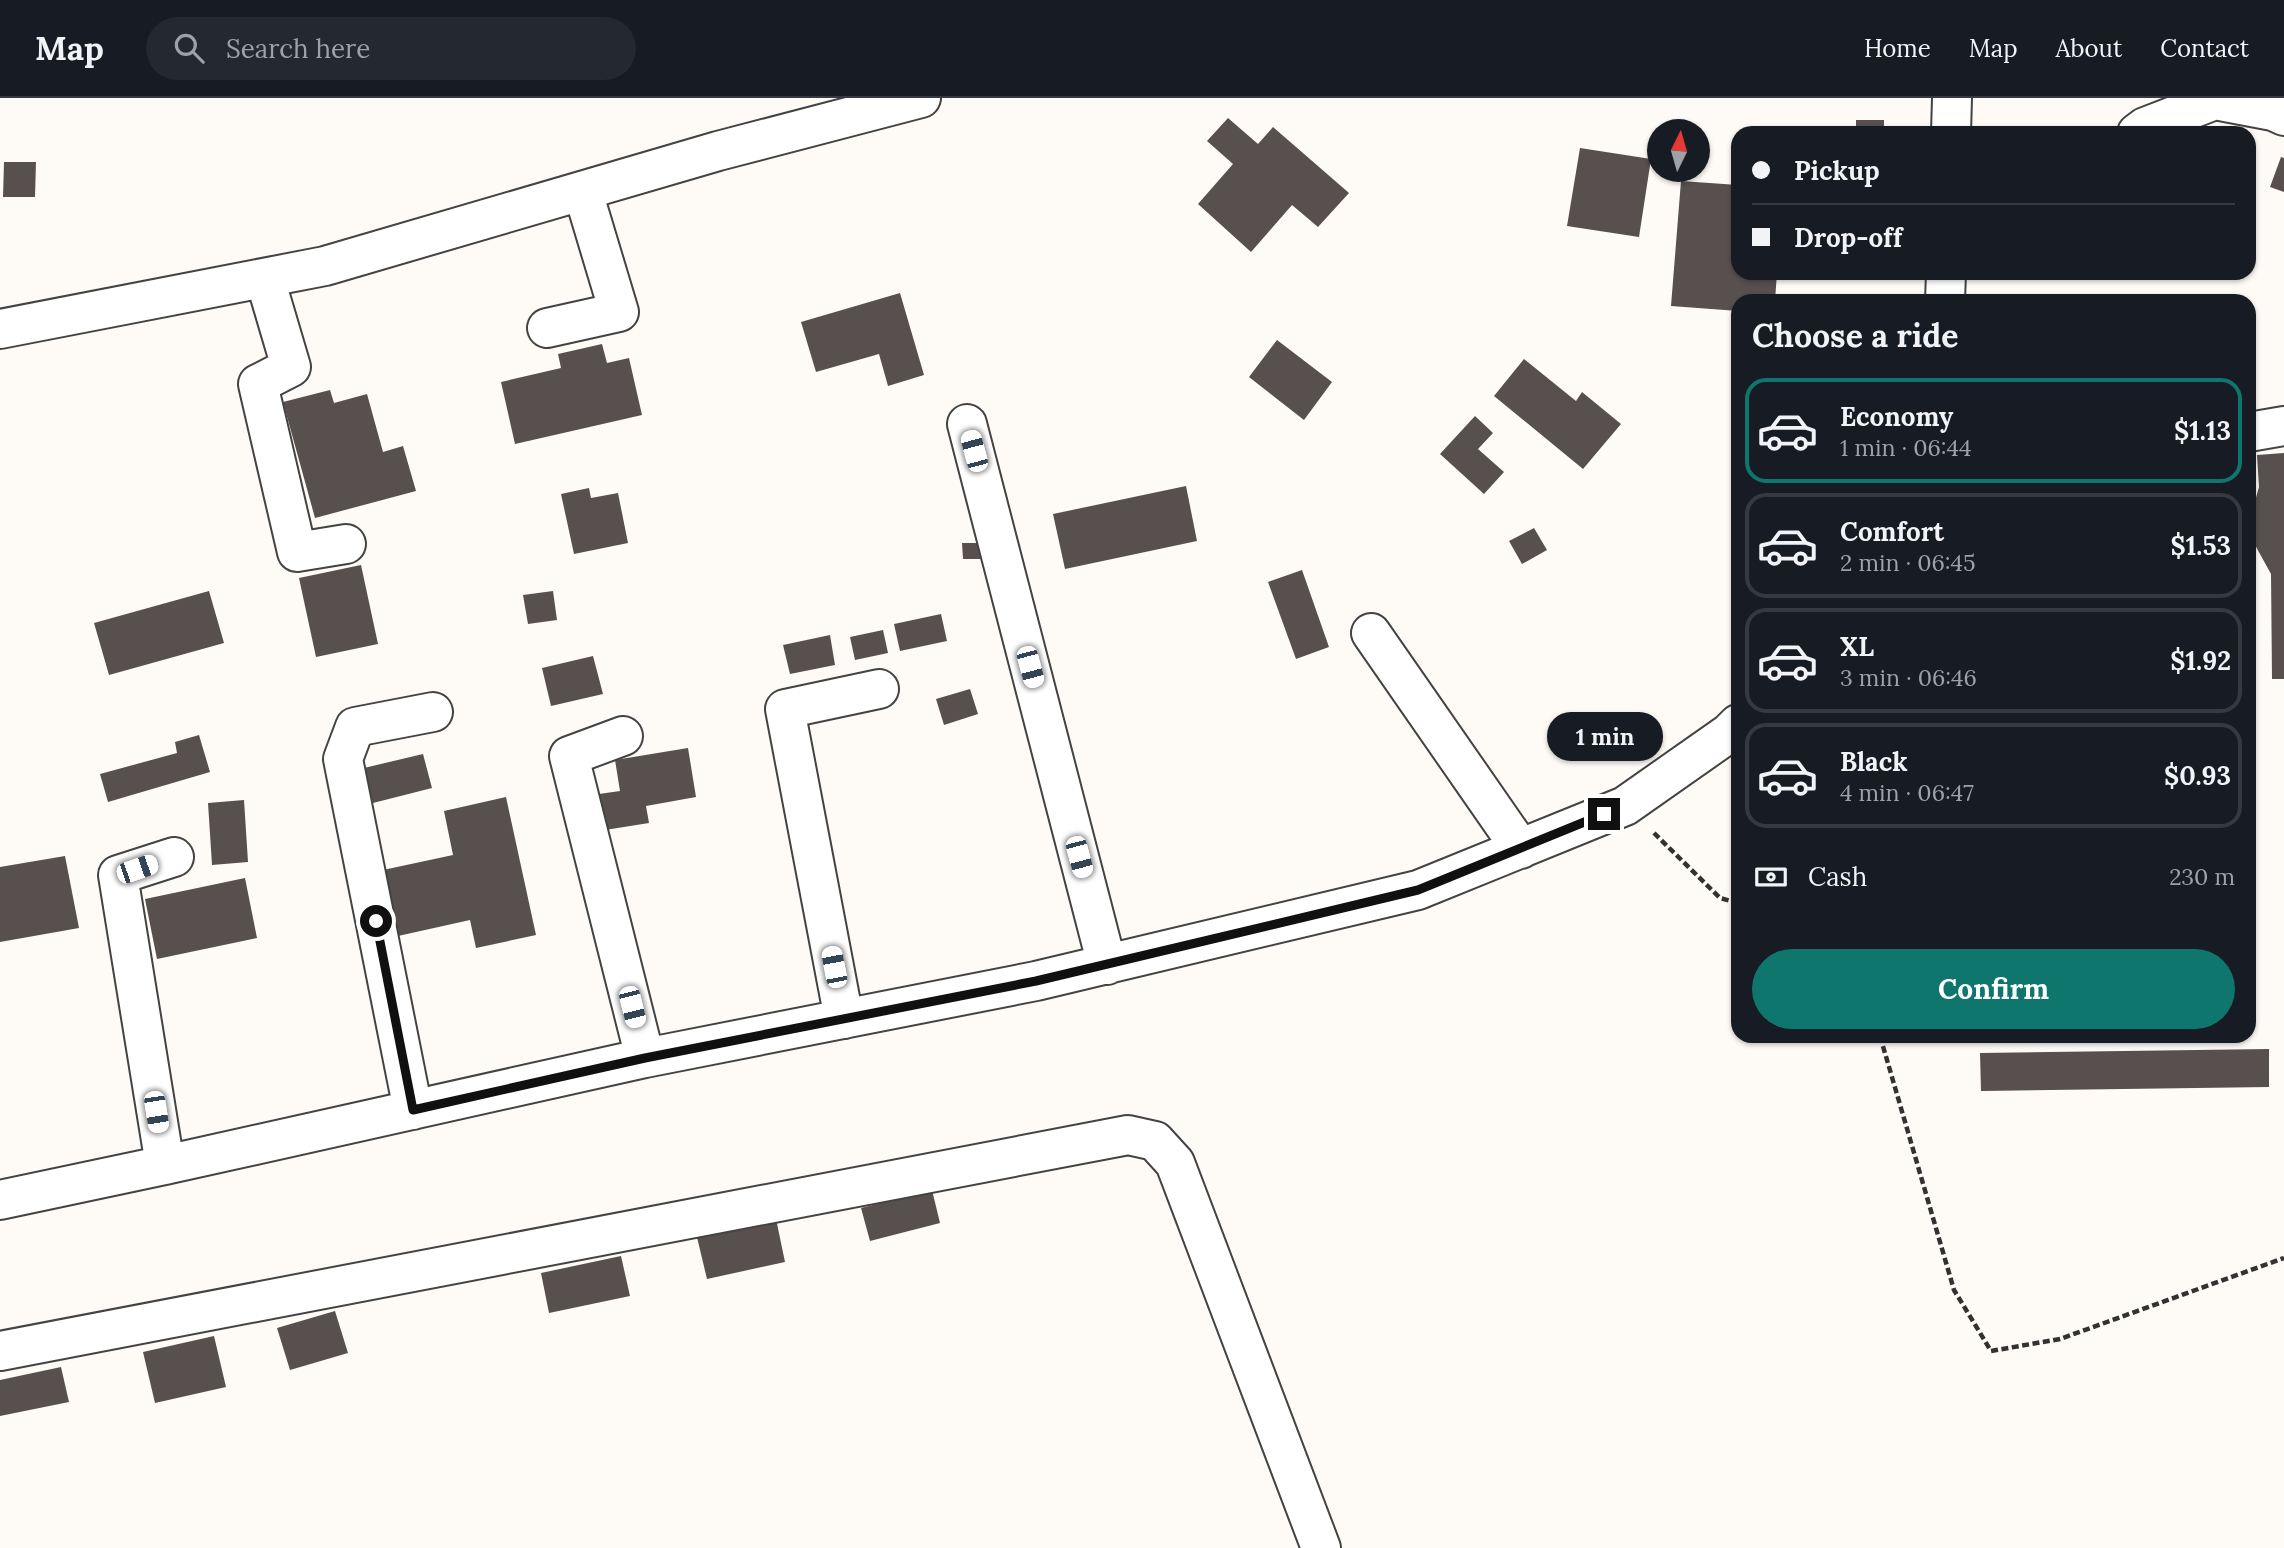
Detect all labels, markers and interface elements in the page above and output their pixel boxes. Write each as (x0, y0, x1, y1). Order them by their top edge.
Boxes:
search box (146, 17, 636, 80)
text: Map (35, 27, 104, 69)
icon: search (170, 29, 208, 67)
text: Search here (226, 32, 370, 65)
text: Home (1864, 33, 1931, 64)
text: Map (1969, 33, 2018, 64)
text: About (2056, 33, 2122, 64)
text: Contact (2160, 33, 2249, 64)
north arrow (1647, 119, 1710, 182)
map controls (1647, 119, 1710, 182)
text: Pickup (1794, 154, 1880, 187)
text: Drop-off (1794, 221, 1902, 254)
text: Choose a ride (1752, 315, 1959, 356)
icon: car (1756, 399, 1819, 462)
text: Economy (1840, 400, 1953, 433)
text: $1.13 (2174, 414, 2231, 447)
car (959, 428, 990, 474)
text: 1 min · 06:44 (1840, 433, 1972, 462)
icon: car (1756, 514, 1819, 577)
text: Comfort (1840, 515, 1944, 548)
text: $1.53 (2170, 529, 2231, 562)
text: 2 min · 06:45 (1840, 548, 1976, 577)
icon: car (1756, 629, 1819, 692)
text: XL (1840, 630, 1874, 663)
car (1015, 644, 1046, 690)
text: $1.92 (2170, 644, 2231, 677)
text: 3 min · 06:46 (1840, 663, 1977, 692)
callout: 1 min (1546, 712, 1662, 762)
text: 1 min (1576, 722, 1634, 751)
icon: car (1756, 744, 1819, 807)
text: Black (1840, 745, 1908, 778)
text: $0.93 (2164, 759, 2231, 792)
text: 4 min · 06:47 (1840, 778, 1974, 807)
route end (1588, 798, 1620, 830)
car (1064, 834, 1095, 880)
car (114, 852, 161, 886)
icon: cash (1752, 858, 1790, 896)
text: Cash (1808, 860, 1867, 893)
text: 230 m (2169, 862, 2235, 891)
route start (360, 905, 392, 937)
car (820, 944, 849, 990)
button: Confirm (1752, 949, 2235, 1029)
car (617, 984, 648, 1030)
car (143, 1090, 170, 1134)

